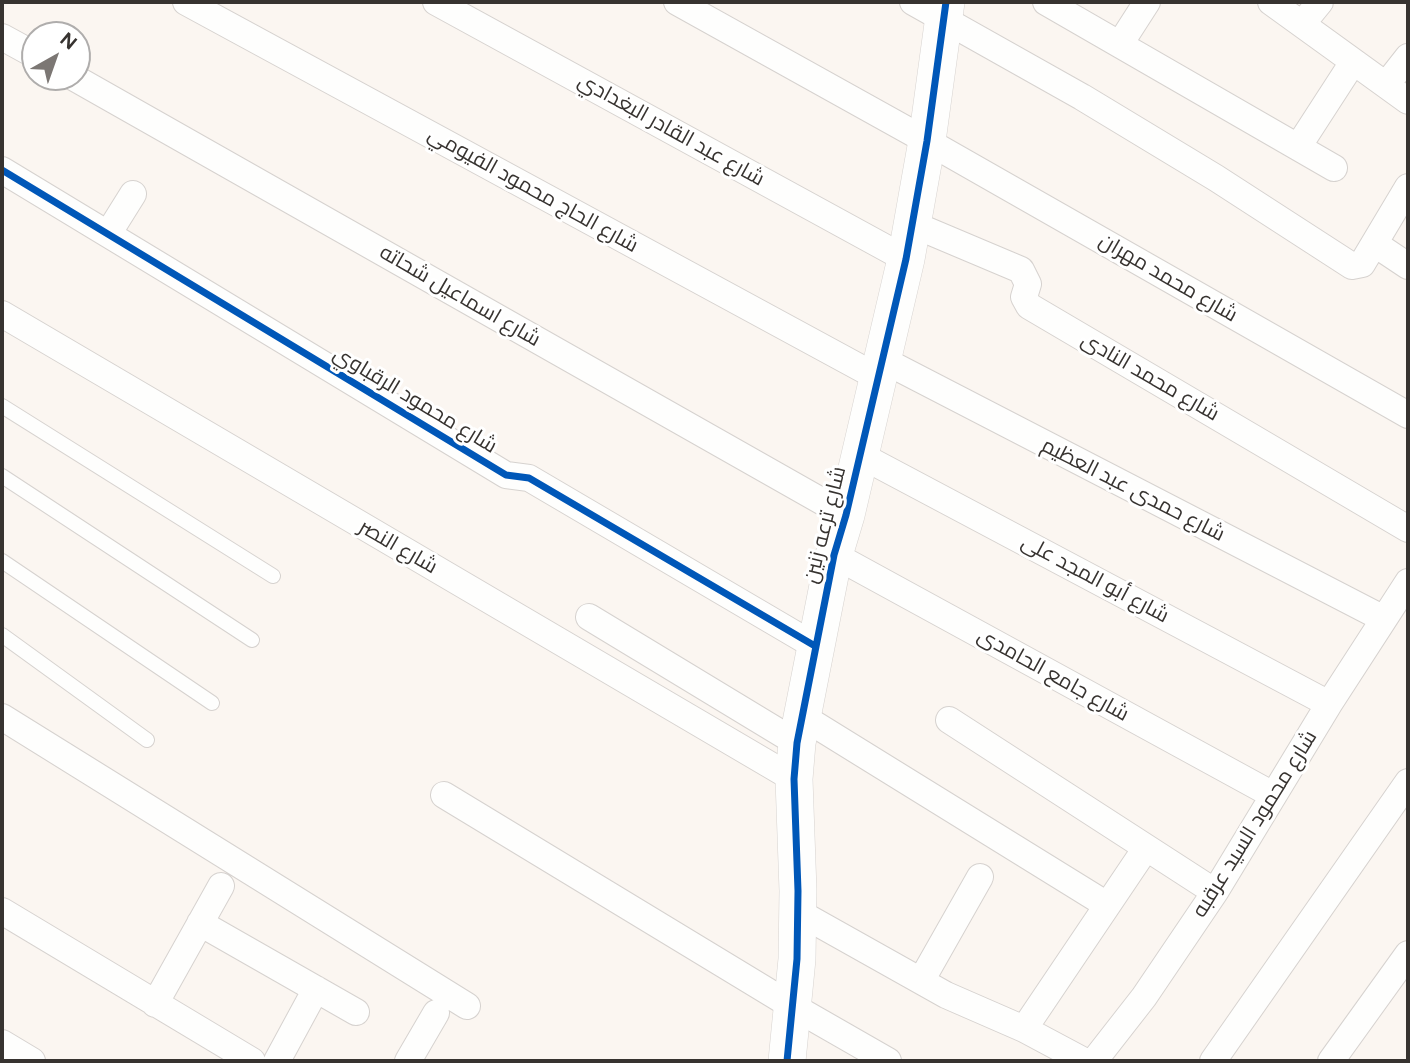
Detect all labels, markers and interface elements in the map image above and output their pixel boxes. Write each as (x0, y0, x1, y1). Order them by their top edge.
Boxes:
north arrow (21, 21, 91, 91)
text: N (56, 28, 82, 55)
street label: شارع عبد القادر البغدادي (573, 68, 769, 192)
street label: شارع الحاج محمود الفيومي (423, 122, 643, 258)
street label: شارع محمد مهران (1094, 228, 1242, 328)
street label: شارع اسماعيل شحاته (375, 240, 545, 352)
street label: شارع محمد النادى (1076, 327, 1224, 427)
street label: شارع محمود الرقباوي (328, 341, 502, 459)
street label: شارع حمدى عبد العظيم (1037, 433, 1229, 547)
street label: شارع ترعه زنين (798, 464, 852, 586)
street label: شارع النصر (354, 514, 442, 580)
street label: شارع أبو المجد على (1017, 529, 1173, 629)
street label: شارع جامع الحامدى (973, 623, 1133, 727)
street label: شارع محمود السيد عرقبه (1187, 726, 1323, 922)

